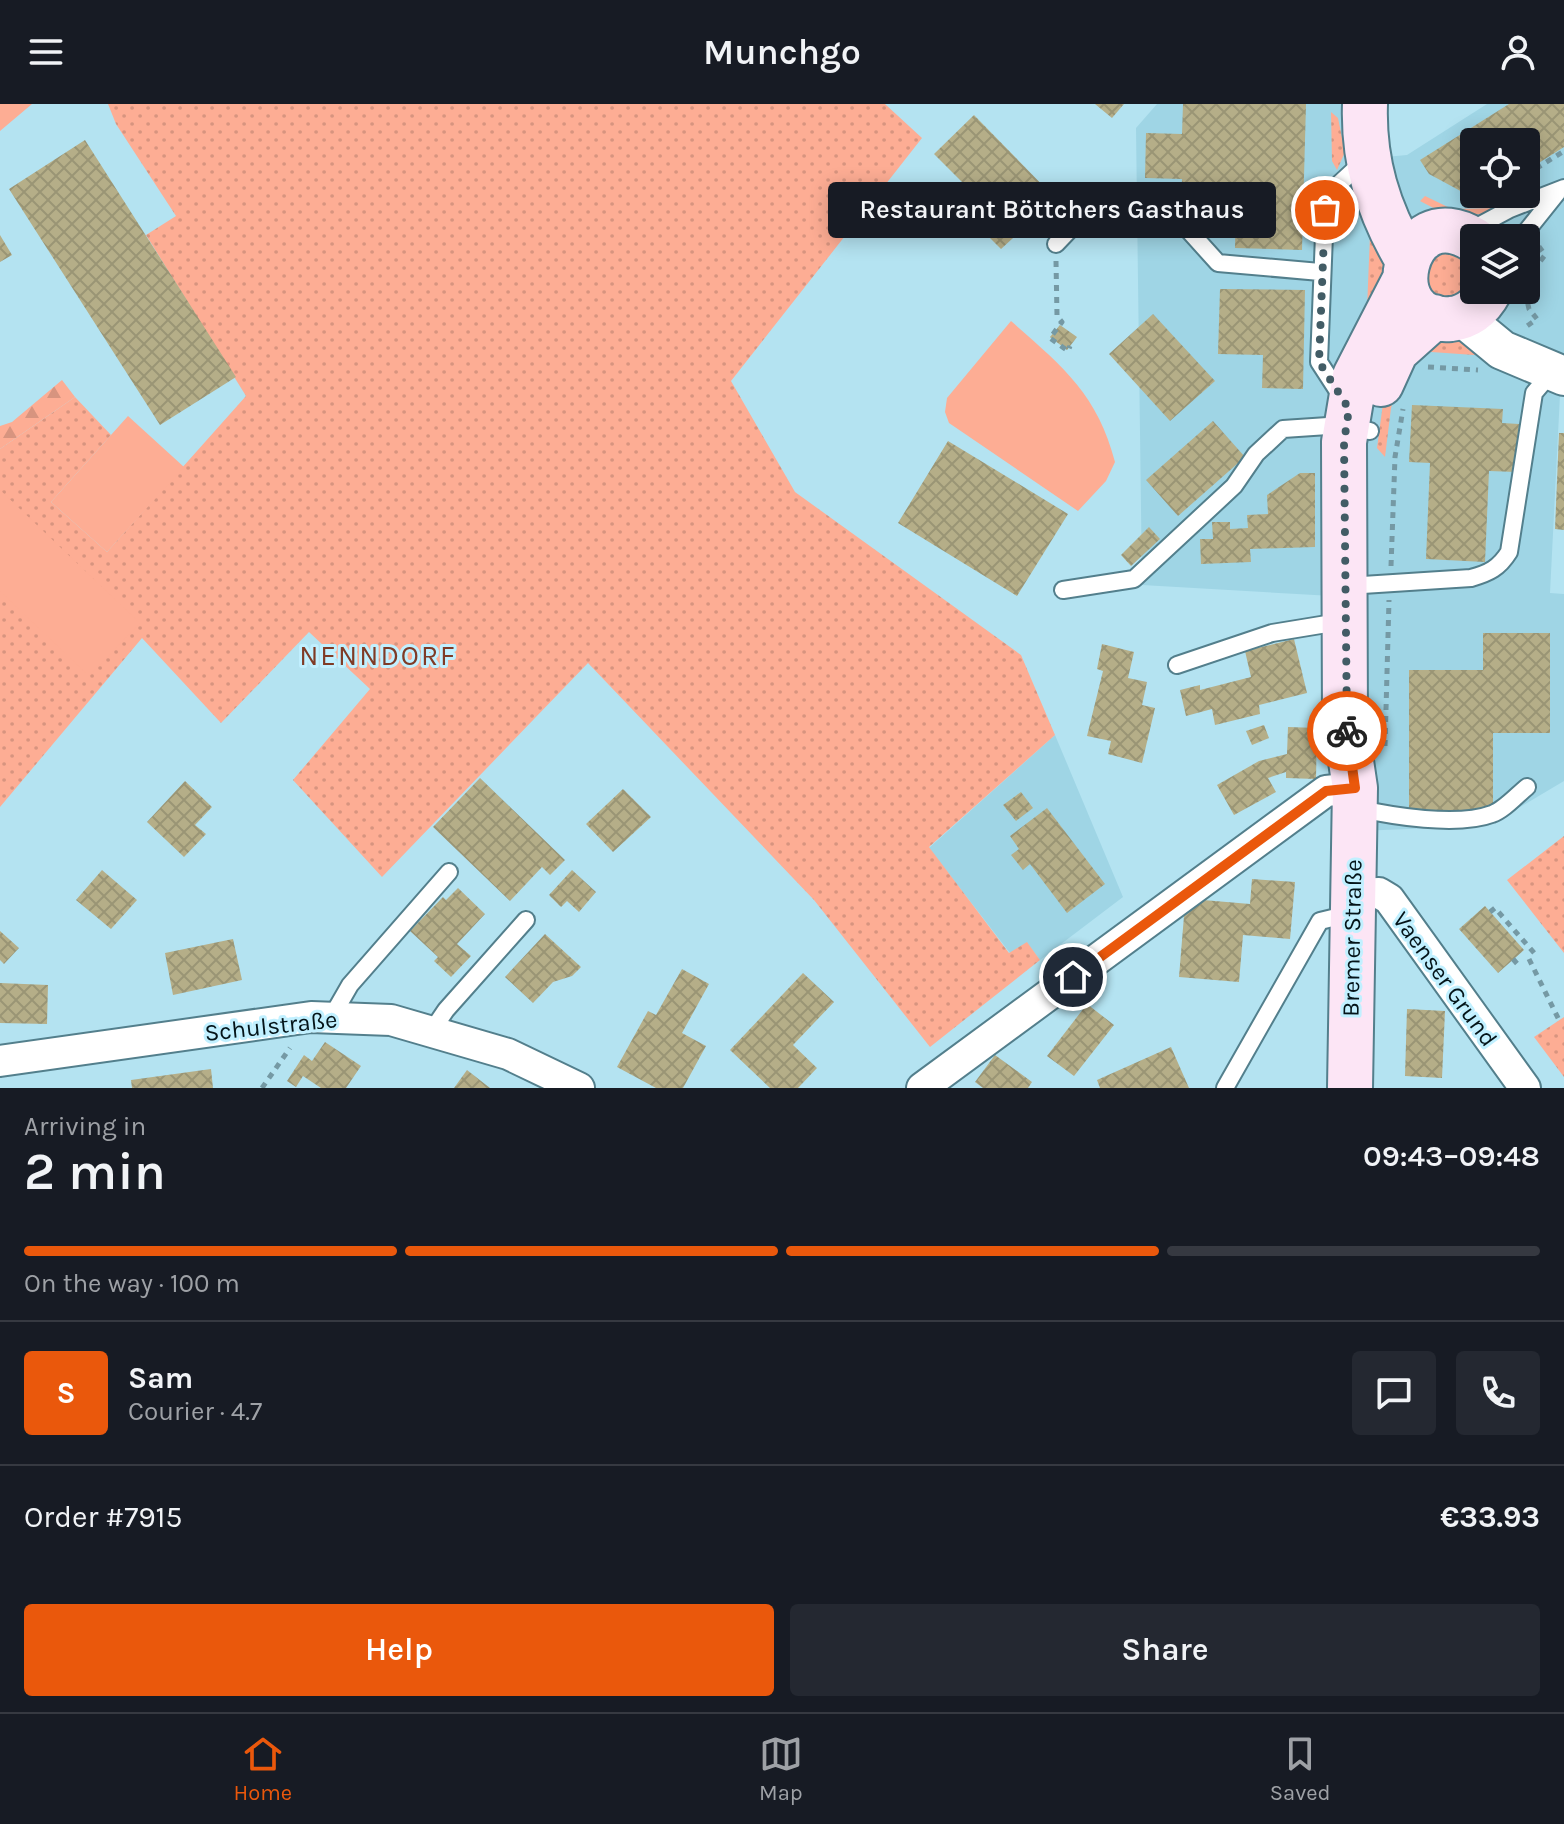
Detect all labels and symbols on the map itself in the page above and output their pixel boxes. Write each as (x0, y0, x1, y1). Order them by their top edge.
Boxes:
pin (1291, 176, 1359, 244)
callout: Restaurant Böttchers Gasthaus (829, 182, 1277, 238)
district label: NENNDORF (299, 639, 457, 672)
courier (1307, 691, 1387, 771)
street label: Bremer Straße (1337, 859, 1367, 1017)
street label: Vaenser Grund (1387, 906, 1503, 1052)
pin (1039, 943, 1107, 1011)
street label: Schulstraße (203, 1005, 339, 1047)

